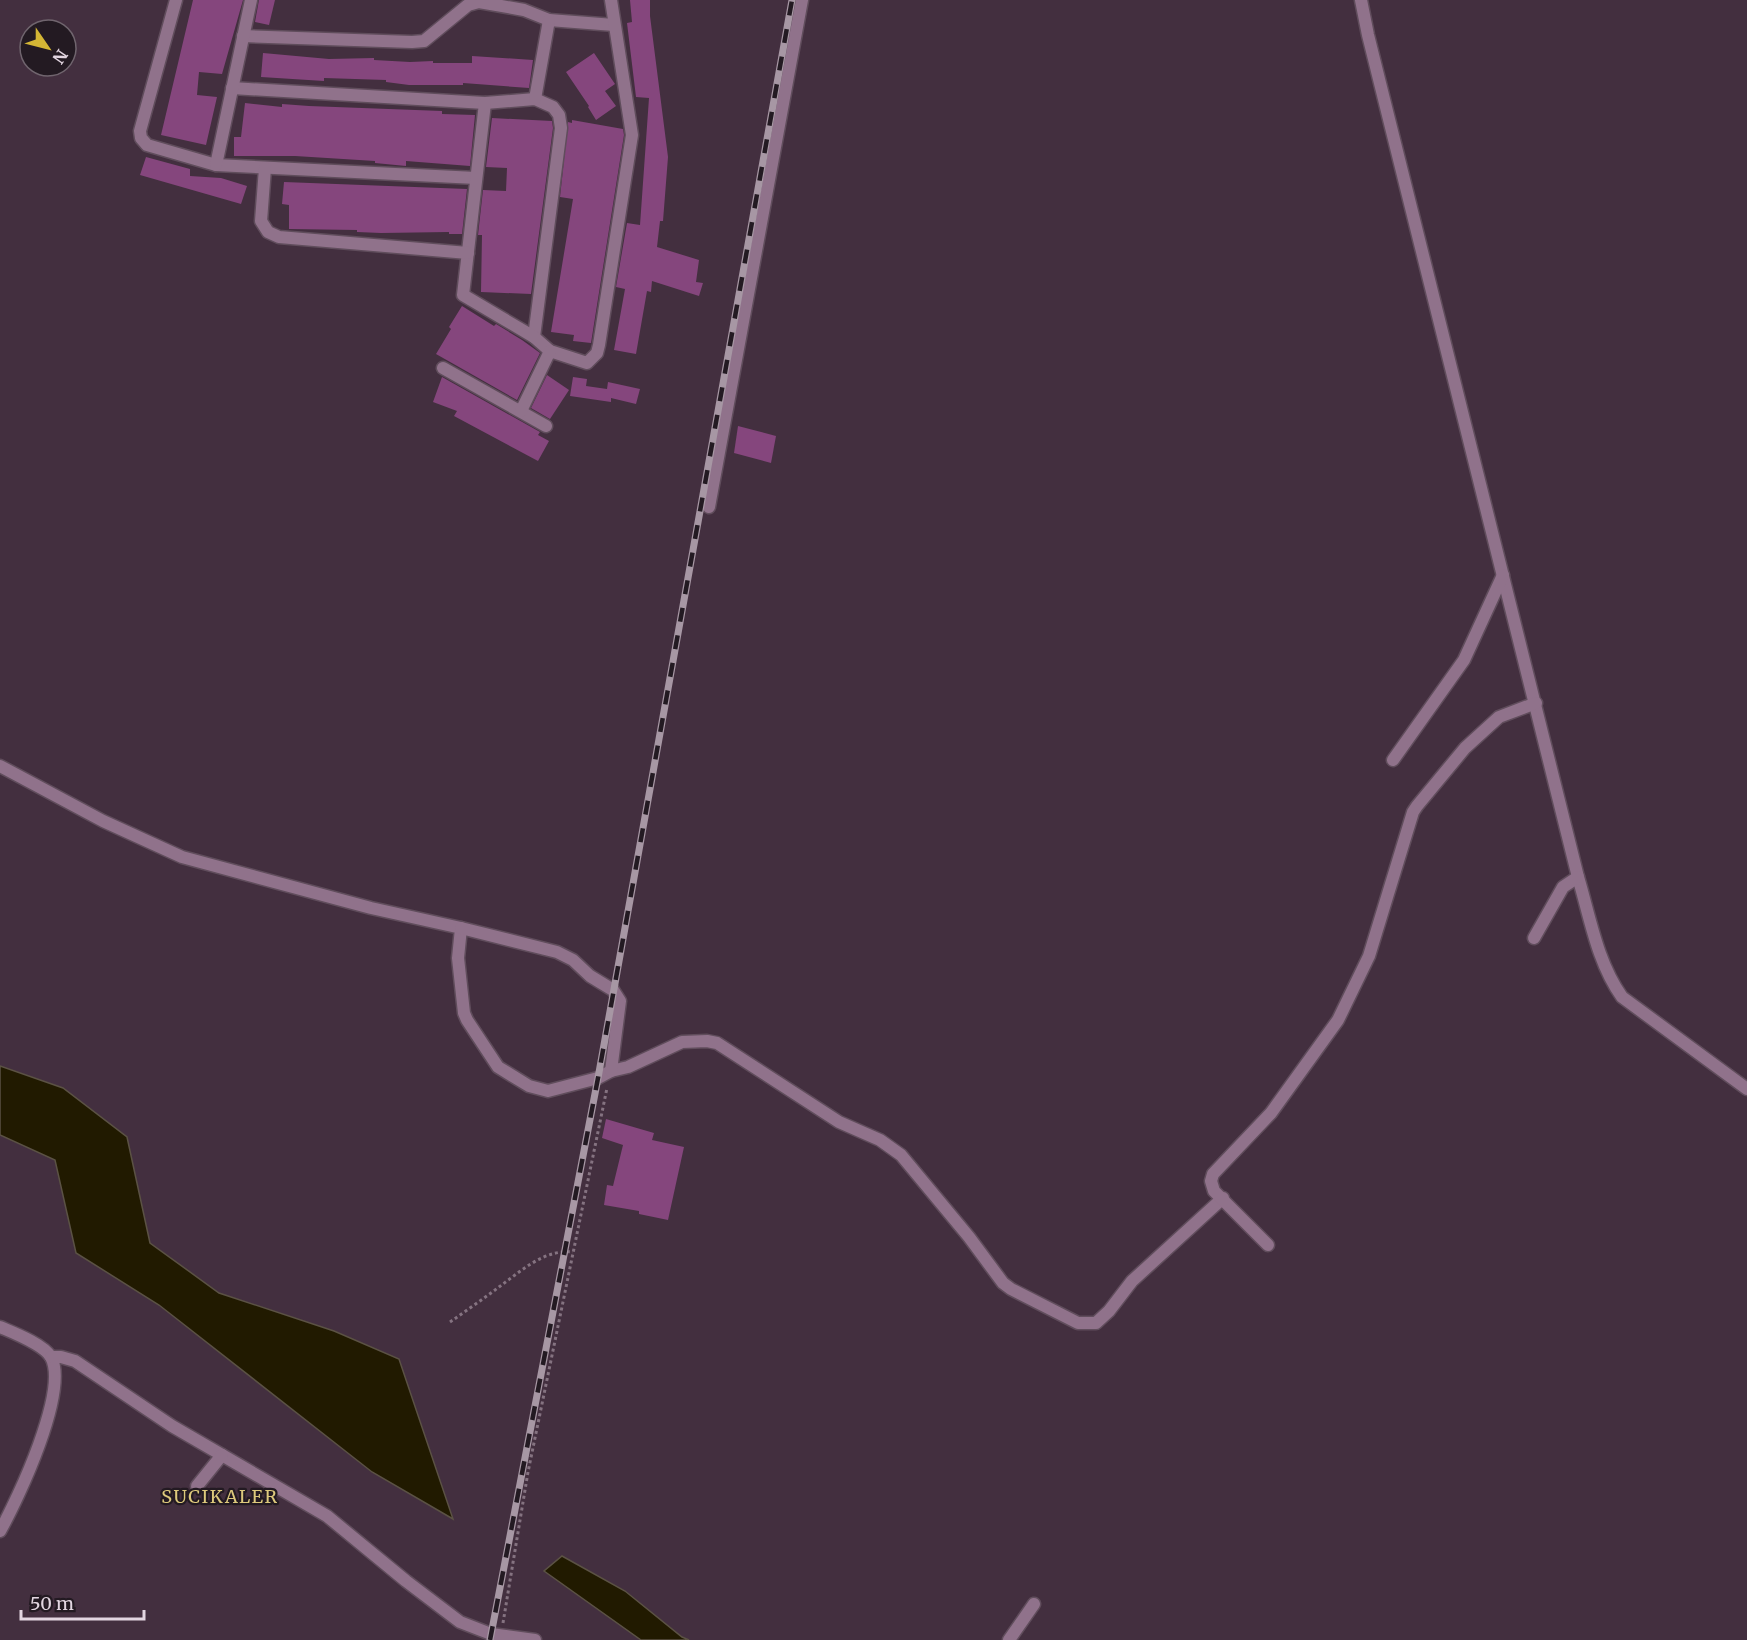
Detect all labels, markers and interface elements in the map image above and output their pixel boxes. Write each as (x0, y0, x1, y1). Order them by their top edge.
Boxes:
north arrow (18, 18, 78, 78)
text: N (48, 46, 72, 68)
district label: SUCIKALER (161, 1485, 279, 1508)
scale bar (21, 1583, 144, 1621)
text: 50 m (30, 1592, 74, 1615)

